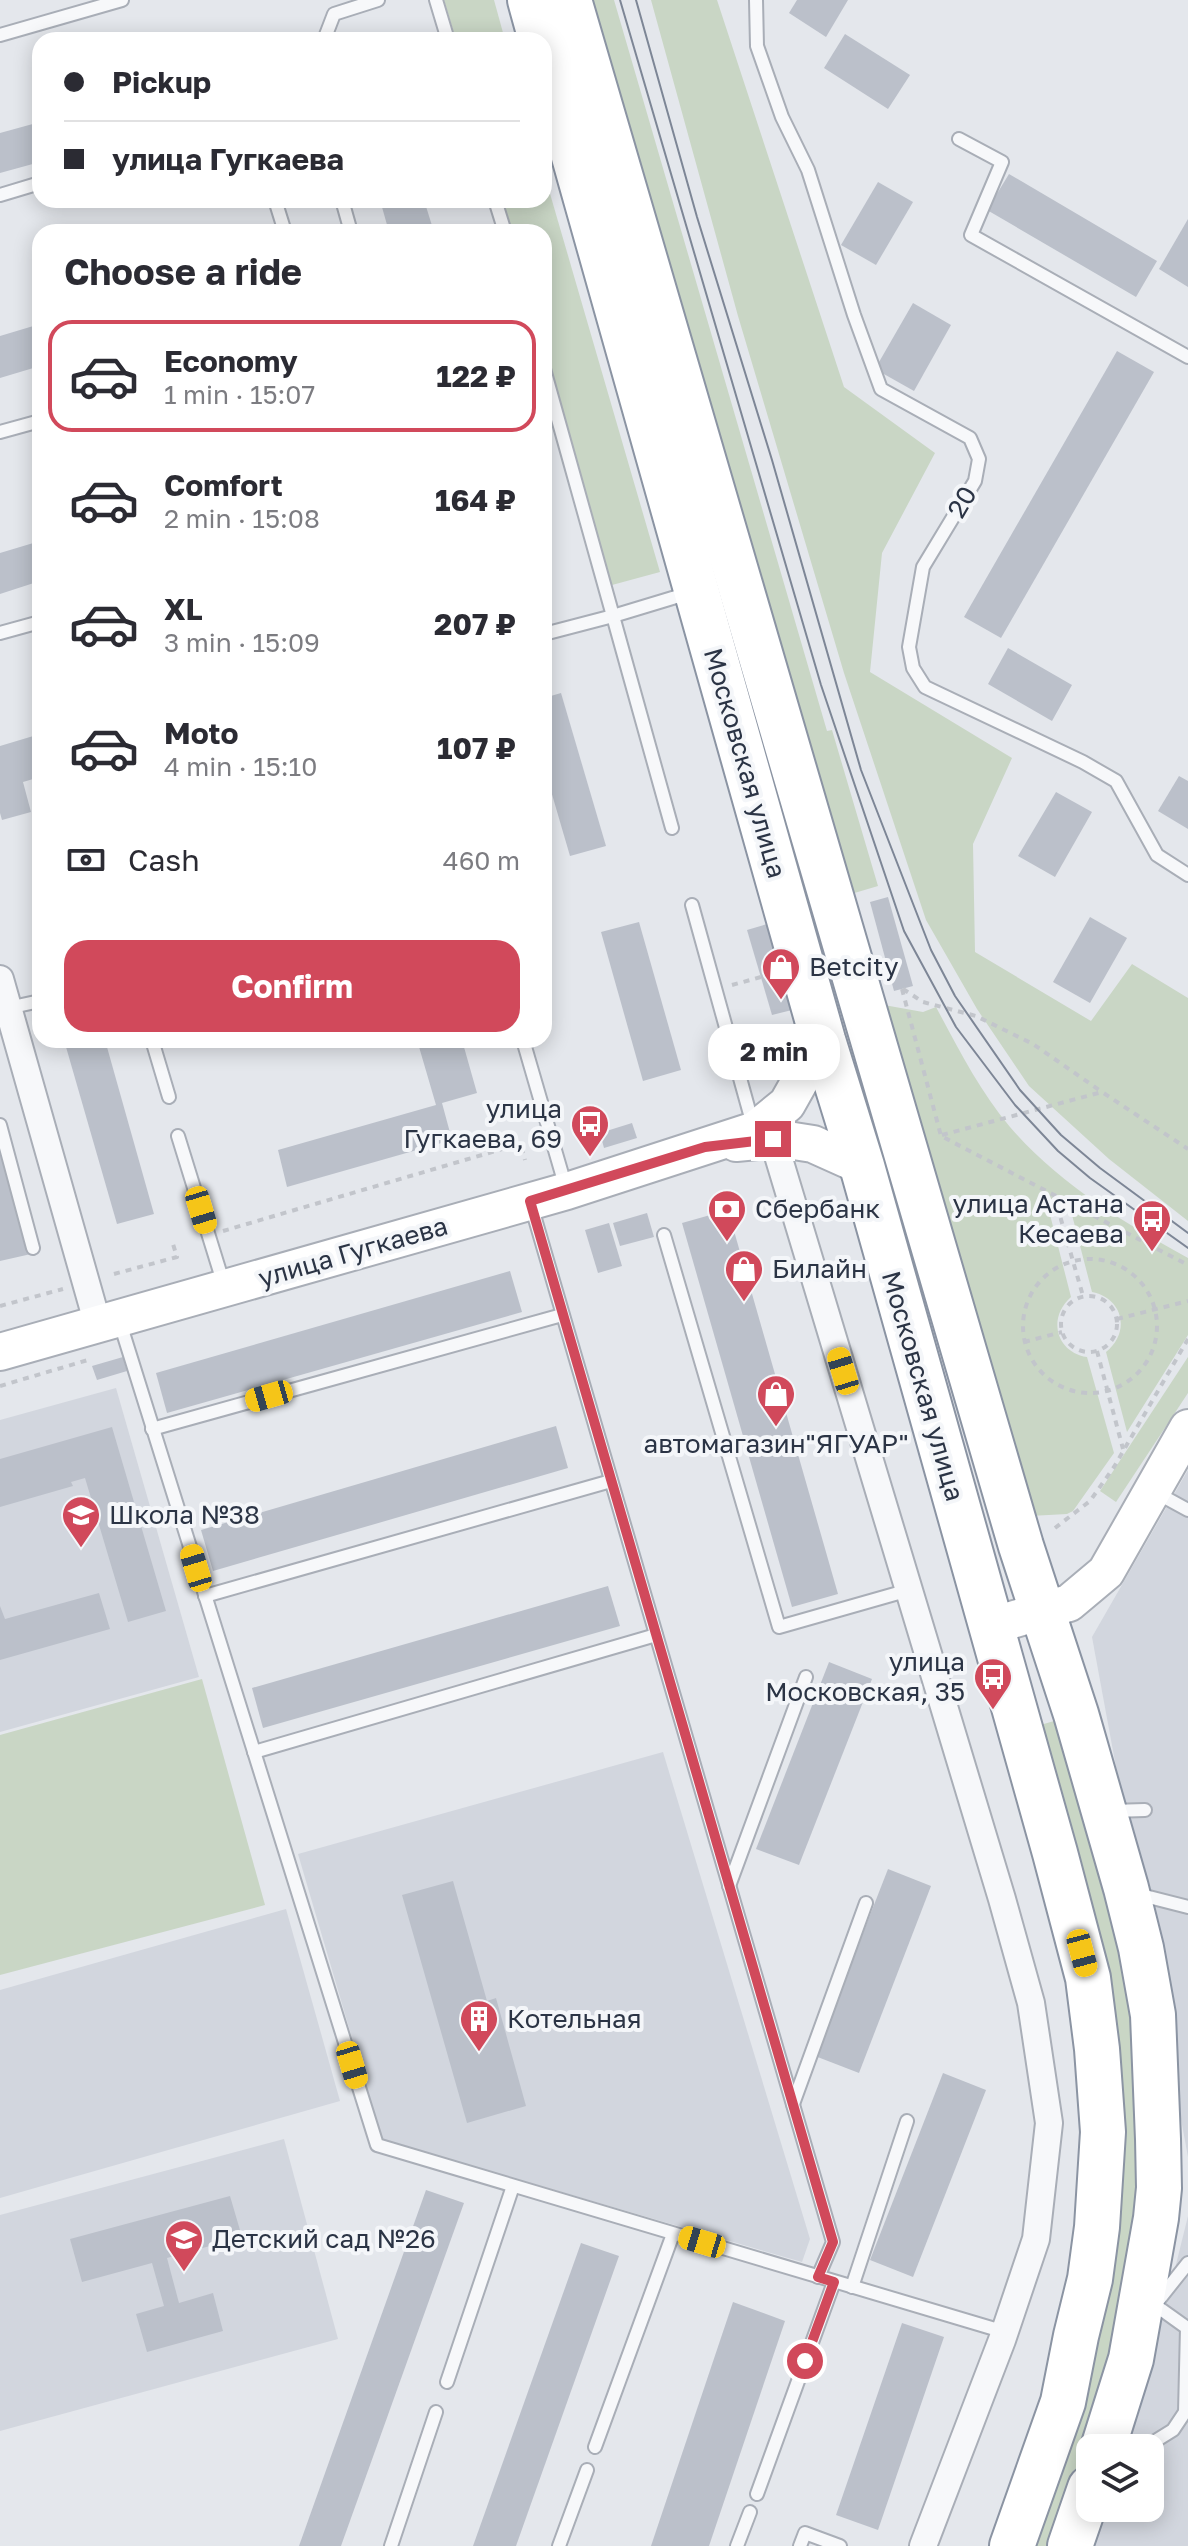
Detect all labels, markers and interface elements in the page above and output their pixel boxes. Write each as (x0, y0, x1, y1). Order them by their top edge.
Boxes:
text: Pickup (112, 64, 211, 100)
text: улица Гугкаева (112, 141, 344, 177)
text: Choose a ride (64, 250, 302, 293)
icon: car (68, 340, 140, 412)
text: Economy (164, 343, 298, 379)
text: 122 ₽ (436, 358, 516, 394)
text: 1 min · 15:07 (164, 379, 315, 410)
icon: car (68, 464, 140, 536)
text: Comfort (164, 467, 283, 503)
street label: 20 (940, 480, 983, 523)
text: 164 ₽ (435, 482, 516, 518)
text: 2 min · 15:08 (164, 503, 320, 534)
icon: car (68, 588, 140, 660)
text: XL (164, 591, 203, 627)
text: 207 ₽ (434, 606, 516, 642)
text: 3 min · 15:09 (164, 627, 320, 658)
street label: Московская улица (698, 644, 793, 881)
icon: car (68, 712, 140, 784)
text: Moto (164, 715, 239, 751)
text: 107 ₽ (437, 730, 516, 766)
text: 4 min · 15:10 (164, 751, 317, 782)
icon: cash (64, 838, 108, 882)
text: Cash (128, 842, 200, 878)
text: 460 m (443, 845, 520, 876)
button: Confirm (64, 940, 520, 1032)
shop icon: Betcity (760, 946, 802, 1001)
place label: Betcity (809, 951, 899, 982)
callout: 2 min (707, 1023, 839, 1079)
text: 2 min (740, 1036, 808, 1067)
place label: улица Гугкаева, 69 (403, 1093, 562, 1154)
bus stop icon: улица Гугкаева, 69 (569, 1103, 611, 1158)
route end (755, 1121, 791, 1157)
car (183, 1184, 219, 1236)
bank icon: Сбербанк (706, 1188, 748, 1243)
place label: улица Астана Кесаева (953, 1188, 1124, 1249)
place label: Сбербанк (755, 1193, 880, 1224)
bus stop icon: улица Астана Кесаева (1131, 1198, 1173, 1253)
street label: улица Гугкаева (255, 1210, 451, 1293)
shop icon: Билайн (723, 1248, 765, 1303)
place label: Билайн (772, 1253, 867, 1284)
street label: Московская улица (876, 1267, 971, 1504)
car (825, 1345, 861, 1397)
shop icon: автомагазин"ЯГУАР" (755, 1373, 797, 1428)
car (243, 1378, 295, 1414)
place label: автомагазин"ЯГУАР" (643, 1428, 909, 1459)
school or university icon: Школа №38 (60, 1494, 102, 1549)
place label: Школа №38 (109, 1499, 260, 1530)
car (178, 1542, 214, 1594)
place label: улица Московская, 35 (765, 1646, 965, 1707)
bus stop icon: улица Московская, 35 (972, 1656, 1014, 1711)
car (1064, 1927, 1100, 1979)
building icon: Котельная (458, 1998, 500, 2053)
place label: Котельная (507, 2003, 642, 2034)
car (334, 2039, 370, 2091)
school or university icon: Детский сад №26 (163, 2218, 205, 2273)
place label: Детский сад №26 (212, 2223, 436, 2254)
car (676, 2224, 728, 2260)
route start (787, 2343, 823, 2379)
map controls (1076, 2434, 1164, 2522)
button: layers (1076, 2434, 1164, 2522)

